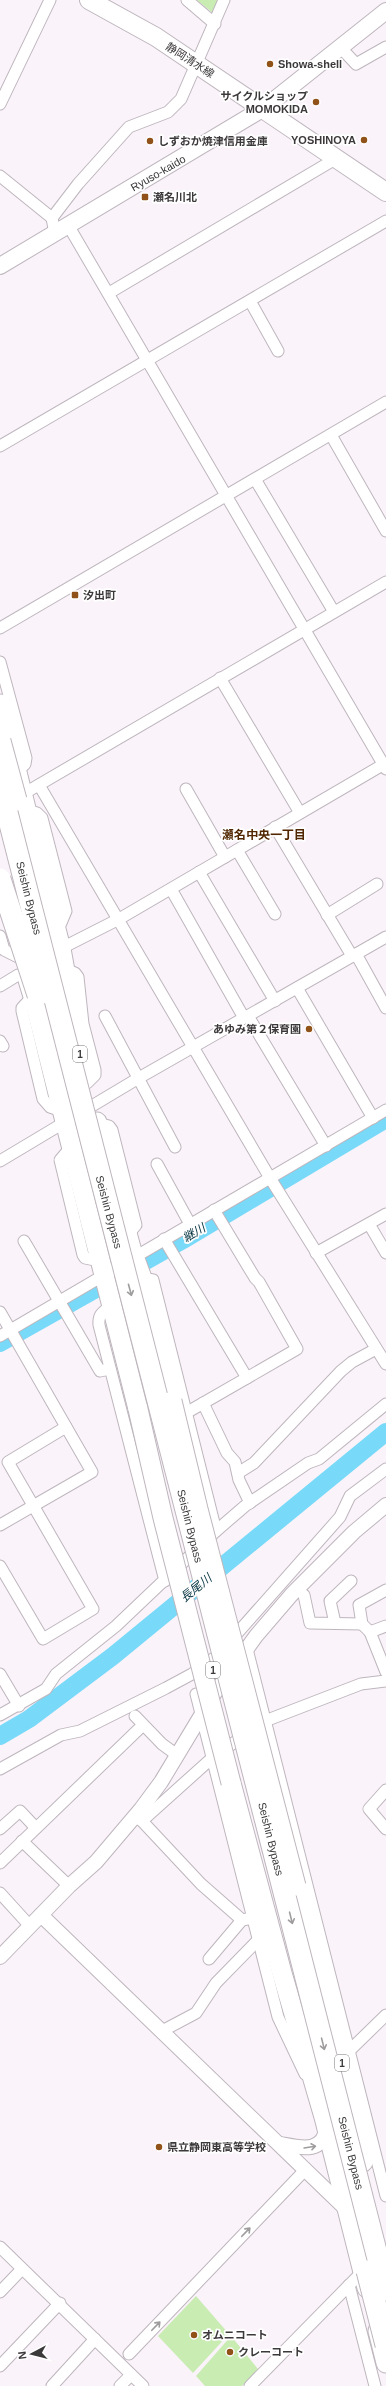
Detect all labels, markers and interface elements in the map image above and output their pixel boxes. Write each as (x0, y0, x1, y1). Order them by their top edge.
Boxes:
street label: 静岡清水線 (164, 40, 216, 80)
place label: Showa-shell (278, 58, 342, 70)
marker: Showa-shell (265, 59, 275, 69)
place label: サイクルショップ MOMOKIDA (221, 90, 308, 115)
marker: サイクルショップ MOMOKIDA (311, 97, 321, 107)
place label: YOSHINOYA (291, 134, 356, 146)
place label: しずおか焼津信用金庫 (158, 135, 268, 147)
marker: YOSHINOYA (359, 135, 369, 145)
marker: しずおか焼津信用金庫 (145, 136, 155, 146)
street label: Ryuso-kaido (129, 153, 187, 193)
place label: 瀬名川北 (153, 191, 197, 203)
marker: 瀬名川北 (140, 192, 150, 202)
place label: 汐出町 (83, 589, 116, 601)
marker: 汐出町 (70, 590, 80, 600)
district label: 瀬名中央一丁目 (222, 828, 306, 842)
street label: Seishin Bypass (14, 860, 44, 936)
place label: あゆみ第２保育園 (213, 1023, 301, 1035)
marker: あゆみ第２保育園 (304, 1024, 314, 1034)
road number: 1 (73, 1046, 87, 1062)
street label: Seishin Bypass (93, 1174, 125, 1250)
water label: 継川 (180, 1220, 210, 1245)
one-way arrow (126, 1283, 134, 1296)
street label: Seishin Bypass (175, 1488, 205, 1564)
water label: 長尾川 (178, 1570, 216, 1605)
road number: 1 (206, 1662, 220, 1678)
street label: Seishin Bypass (256, 1801, 286, 1877)
one-way arrow (287, 1911, 295, 1924)
one-way arrow (320, 2037, 327, 2050)
road number: 1 (335, 2055, 349, 2071)
street label: Seishin Bypass (336, 2115, 366, 2191)
place label: 県立静岡東高等学校 (167, 2141, 266, 2153)
marker: 県立静岡東高等学校 (154, 2142, 164, 2152)
one-way arrow (303, 2142, 316, 2150)
one-way arrow (241, 2227, 251, 2237)
one-way arrow (151, 2321, 161, 2331)
place label: オムニコート (202, 2329, 268, 2341)
marker: オムニコート (189, 2330, 199, 2340)
north arrow (12, 2334, 52, 2374)
place label: クレーコート (238, 2346, 304, 2358)
marker: クレーコート (225, 2347, 235, 2357)
text: N (16, 2350, 29, 2360)

